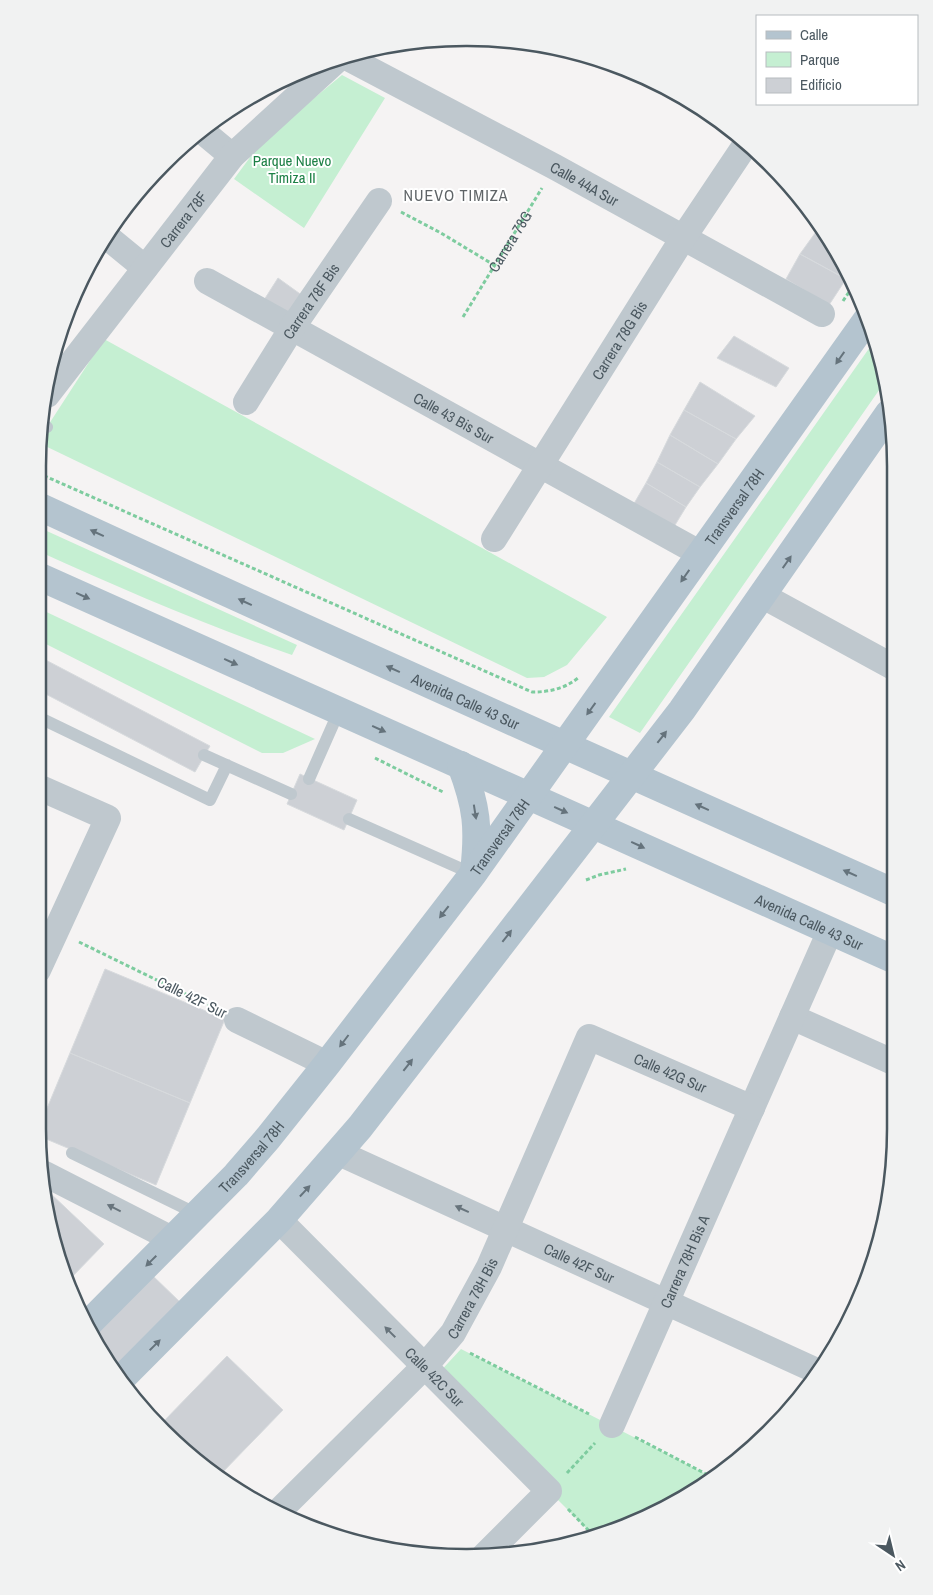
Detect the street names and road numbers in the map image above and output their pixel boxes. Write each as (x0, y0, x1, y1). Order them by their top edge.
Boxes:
street label: Calle 44A Sur (547, 156, 623, 211)
street label: Carrera 78F (154, 187, 212, 252)
street label: Carrera 78G (483, 206, 536, 276)
street label: Carrera 78F Bis (277, 259, 344, 343)
street label: Carrera 78G Bis (586, 296, 652, 384)
street label: Calle 43 Bis Sur (410, 387, 498, 448)
street label: Transversal 78H (699, 464, 769, 549)
street label: Avenida Calle 43 Sur (408, 667, 523, 734)
street label: Transversal 78H (465, 794, 534, 880)
street label: Avenida Calle 43 Sur (751, 888, 866, 955)
street label: Calle 42F Sur (154, 971, 230, 1023)
street label: Calle 42G Sur (631, 1047, 710, 1098)
street label: Transversal 78H (214, 1116, 289, 1197)
street label: Carrera 78H Bis A (654, 1211, 714, 1311)
street label: Calle 42F Sur (541, 1237, 618, 1288)
street label: Carrera 78H Bis (442, 1254, 502, 1343)
street label: Calle 42C Sur (400, 1342, 469, 1411)

